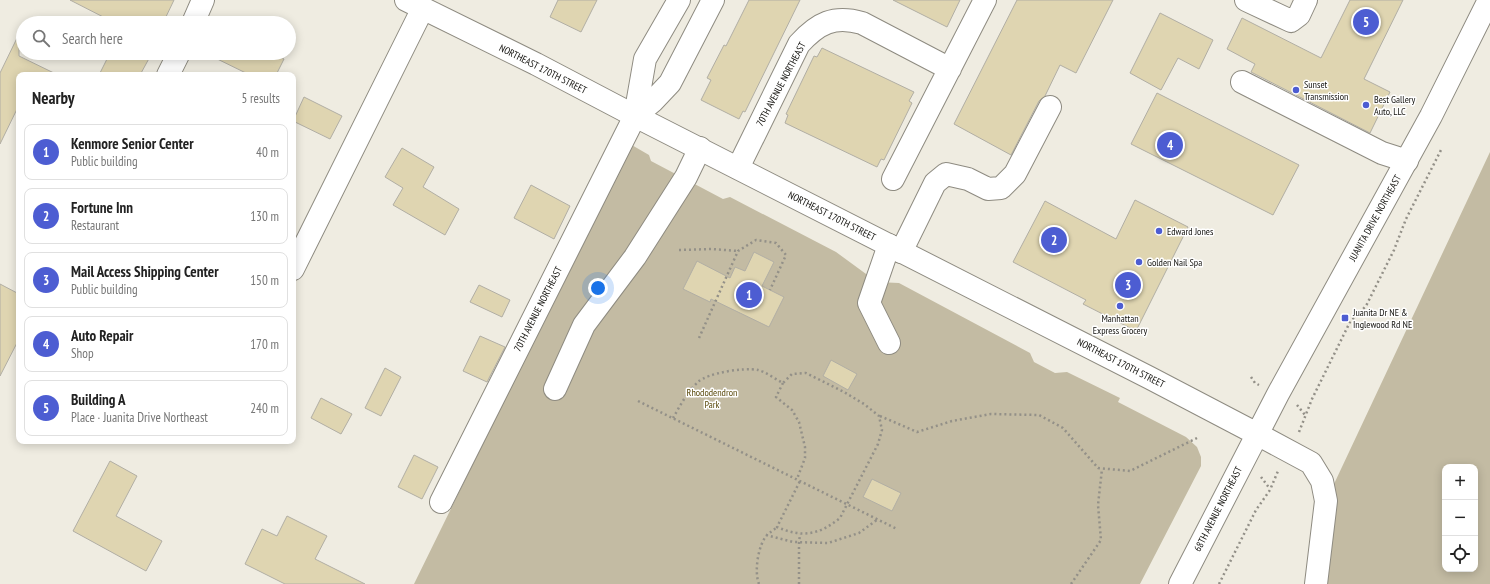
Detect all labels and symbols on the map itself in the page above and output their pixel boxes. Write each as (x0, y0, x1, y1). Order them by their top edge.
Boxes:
pin: 5 (1353, 7, 1379, 37)
street label: 70TH AVENUE NORTHEAST (753, 39, 809, 128)
street label: NORTHEAST 170TH STREET (497, 41, 589, 97)
place label: Sunset Transmission (1304, 78, 1348, 103)
marker: Sunset Transmission (1291, 85, 1301, 95)
place label: Best Gallery Auto, LLC (1374, 93, 1416, 118)
marker: Best Gallery Auto, LLC (1361, 100, 1371, 110)
pin: 4 (1157, 130, 1183, 160)
street label: JUANITA DRIVE NORTHEAST (1345, 172, 1404, 264)
street label: NORTHEAST 170TH STREET (786, 188, 878, 244)
pin: 2 (1041, 225, 1067, 255)
place label: Edward Jones (1167, 225, 1214, 238)
marker: Edward Jones (1154, 226, 1164, 236)
place label: Golden Nail Spa (1147, 256, 1202, 269)
marker: Golden Nail Spa (1134, 257, 1144, 267)
street label: 70TH AVENUE NORTHEAST (511, 264, 565, 354)
pin: 3 (1115, 270, 1141, 300)
your location (588, 278, 608, 298)
pin: 1 (736, 280, 762, 310)
marker: Manhattan Express Grocery (1115, 301, 1125, 311)
place label: Juanita Dr NE & Inglewood Rd NE (1352, 306, 1412, 331)
place label: Manhattan Express Grocery (1093, 312, 1147, 337)
marker: Juanita Dr NE & Inglewood Rd NE (1340, 313, 1350, 323)
street label: NORTHEAST 170TH STREET (1075, 335, 1167, 391)
park label: Rhododendron Park (687, 386, 737, 411)
street label: 68TH AVENUE NORTHEAST (1191, 464, 1245, 554)

